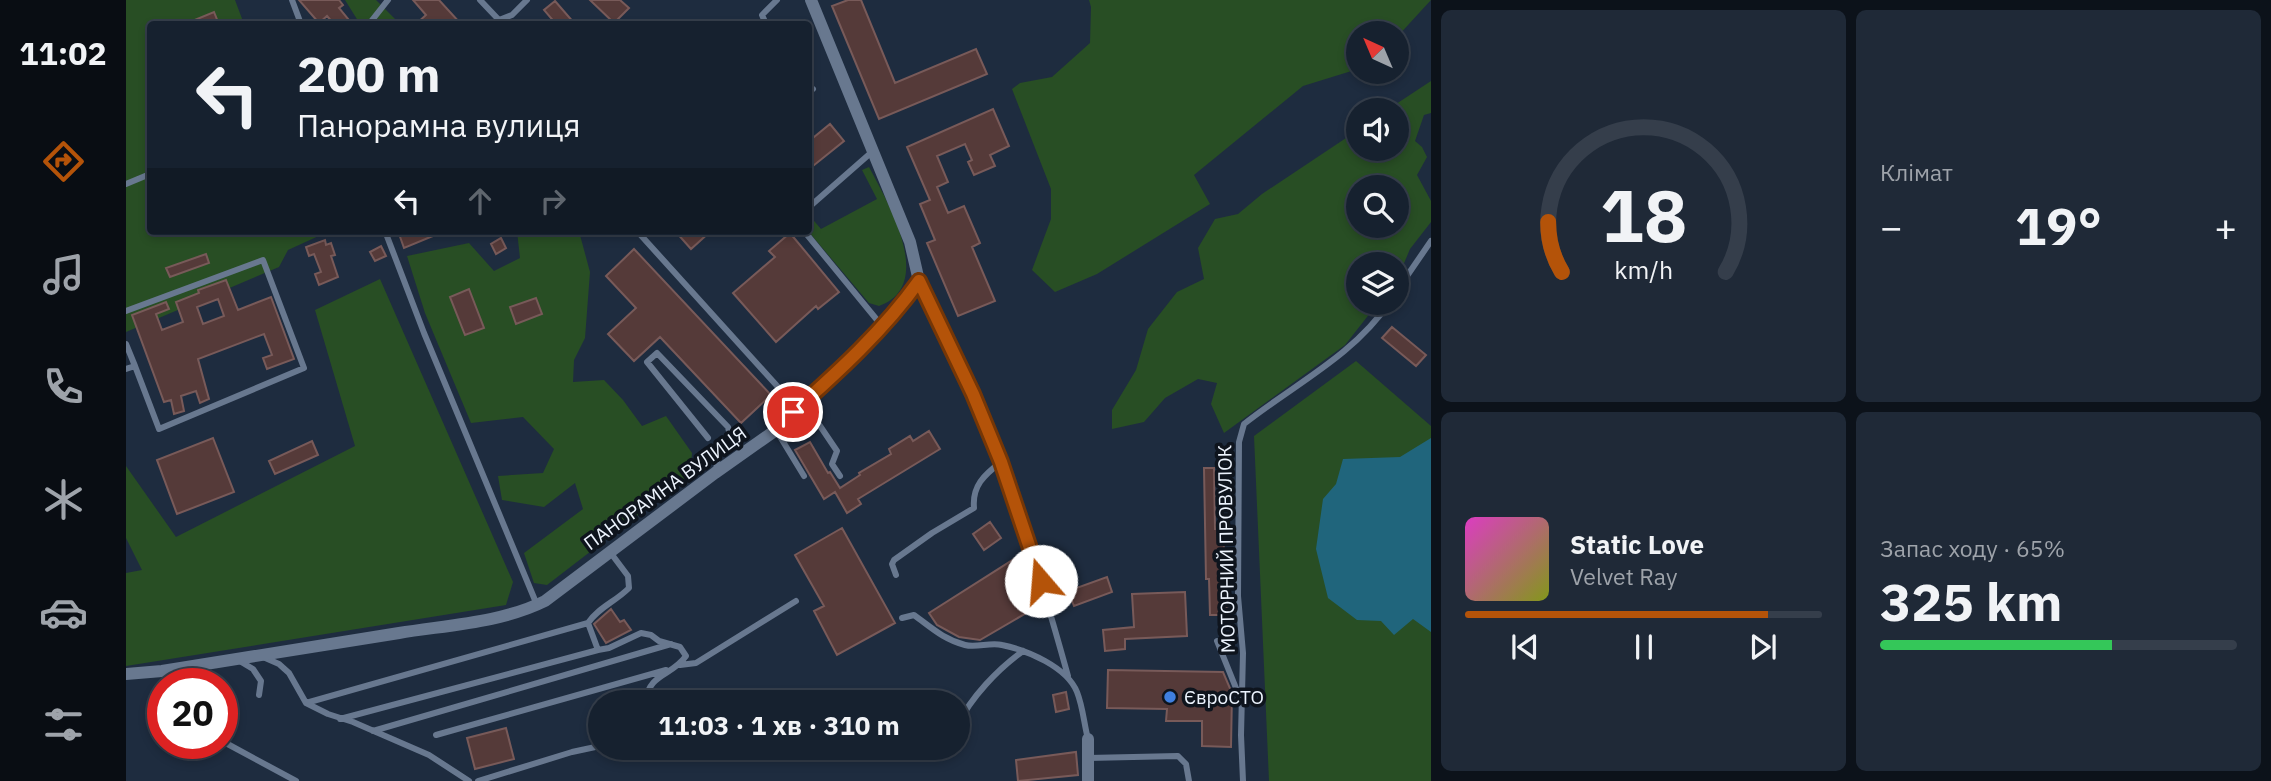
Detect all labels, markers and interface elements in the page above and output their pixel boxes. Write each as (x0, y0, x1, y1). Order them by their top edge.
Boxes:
north arrow (1346, 21, 1409, 84)
map controls (1346, 21, 1409, 315)
text: 11:02 (19, 32, 107, 74)
text: 200 m (297, 42, 441, 105)
icon: left (182, 49, 273, 140)
button: sound (1346, 98, 1409, 161)
text: Панорамна вулиця (297, 104, 581, 146)
icon: directions (39, 137, 88, 186)
text: Клімат (1880, 157, 1953, 187)
text: 18 (1600, 167, 1687, 262)
button: search (1346, 175, 1409, 238)
icon: left (388, 182, 426, 220)
icon: ahead (461, 182, 499, 220)
icon: right (534, 182, 572, 220)
text: 19° (2015, 192, 2102, 259)
text: − (1880, 202, 1903, 251)
text: + (2214, 202, 2237, 251)
icon: music (39, 250, 88, 299)
button: layers (1346, 252, 1409, 315)
text: km/h (1614, 253, 1673, 286)
icon: phone (39, 362, 88, 411)
pin (763, 382, 823, 442)
icon: arrive (774, 393, 812, 431)
street label: ПАНОРАМНА ВУЛИЦЯ (579, 421, 751, 555)
street label: МОТОРНИЙ ПРОВУЛОК (1212, 445, 1240, 653)
icon: climate (39, 475, 88, 524)
text: Static Love (1570, 527, 1704, 561)
text: Запас ходу · 65% (1880, 533, 2065, 563)
position arrow (1004, 544, 1078, 618)
text: Velvet Ray (1570, 561, 1677, 591)
text: 325 km (1880, 568, 2062, 635)
icon: car (39, 588, 88, 637)
icon: previous (1506, 628, 1544, 666)
icon: pause (1625, 628, 1663, 666)
icon: next (1744, 628, 1782, 666)
speed limit sign: 20 (147, 668, 238, 759)
place label: ЄвроСТО (1184, 685, 1264, 709)
marker: ЄвроСТО (1162, 689, 1178, 705)
icon: filters (39, 700, 88, 749)
text: 11:03 · 1 хв · 310 m (658, 708, 900, 742)

